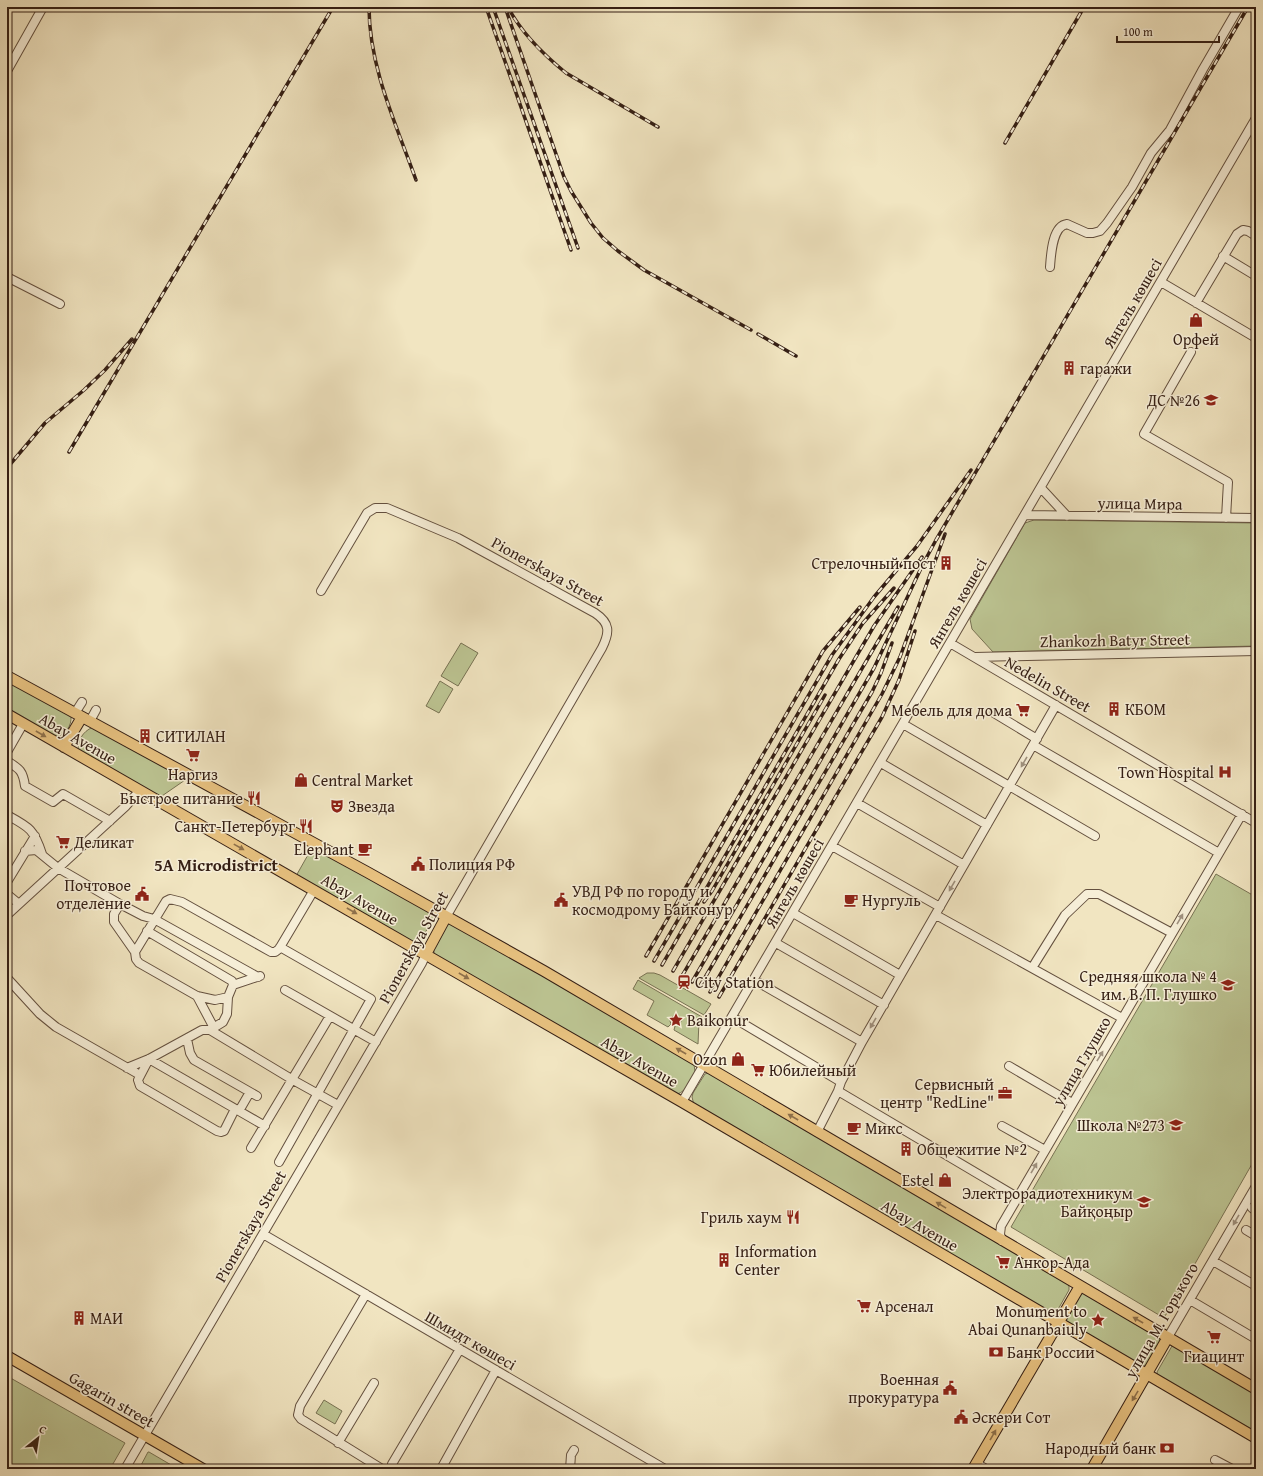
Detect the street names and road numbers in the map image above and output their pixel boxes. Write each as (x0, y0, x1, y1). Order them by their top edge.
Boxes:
street label: Янгель көшесі (1096, 253, 1168, 353)
street label: улица Мира (1096, 490, 1183, 516)
street label: Pionerskaya Street (487, 530, 609, 612)
street label: Янгель көшесі (921, 553, 993, 653)
street label: Zhankozh Batyr Street (1040, 627, 1191, 653)
street label: Nedelin Street (1000, 650, 1096, 719)
street label: Abay Avenue (35, 706, 121, 770)
street label: Янгель көшесі (758, 833, 830, 933)
street label: Abay Avenue (317, 867, 403, 931)
street label: Pionerskaya Street (372, 886, 454, 1008)
street label: улица Глушко (1045, 1012, 1116, 1111)
street label: Abay Avenue (597, 1029, 683, 1093)
street label: Pionerskaya Street (208, 1165, 292, 1286)
street label: Abay Avenue (877, 1193, 963, 1257)
street label: улица М. Горького (1118, 1258, 1204, 1383)
street label: Шмидт көшесі (421, 1304, 522, 1376)
street label: Gagarin street (65, 1365, 159, 1433)

